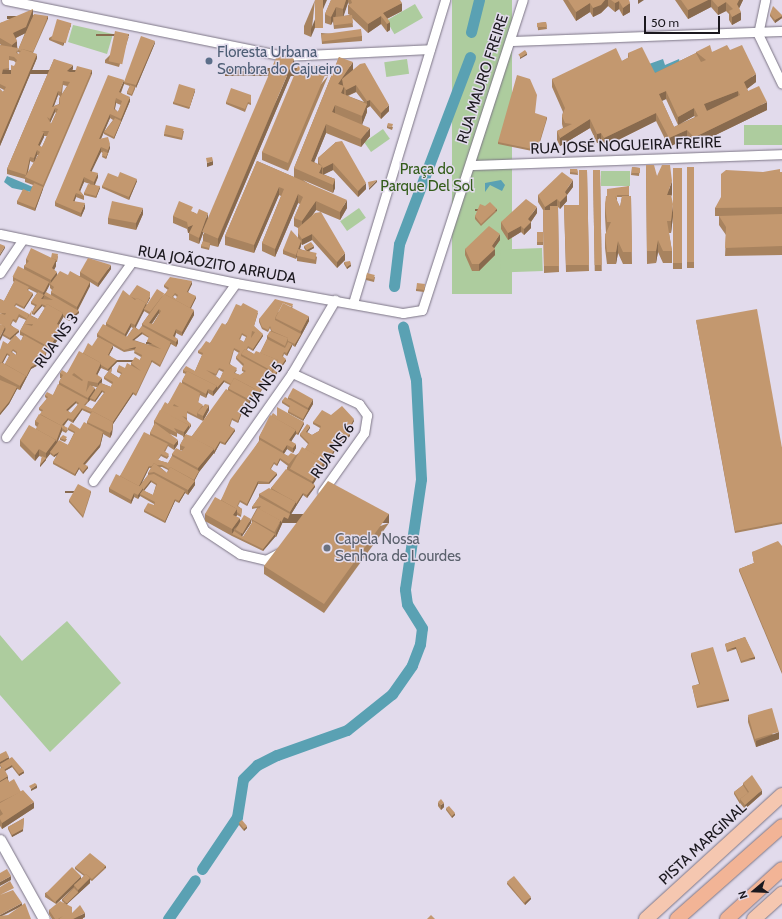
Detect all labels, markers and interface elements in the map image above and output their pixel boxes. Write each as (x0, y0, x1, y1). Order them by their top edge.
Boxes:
scale bar (646, 8, 722, 34)
street label: RUA MAURO FREIRE (454, 12, 512, 146)
text: 50 m (651, 15, 679, 30)
place label: Floresta Urbana Sombra do Cajueiro (217, 43, 342, 78)
marker: Floresta Urbana Sombra do Cajueiro (204, 56, 214, 66)
street label: RUA JOSÉ NOGUEIRA FREIRE (530, 134, 722, 158)
park label: Praça do Parque Del Sol (380, 160, 474, 195)
street label: RUA JOÃOZITO ARRUDA (136, 242, 298, 288)
street label: RUA NS 3 (31, 310, 83, 372)
street label: RUA NS 5 (237, 359, 287, 421)
street label: RUA NS 6 (307, 420, 359, 482)
place label: Capela Nossa Senhora de Lourdes (335, 530, 461, 565)
marker: Capela Nossa Senhora de Lourdes (322, 543, 332, 553)
street label: PISTA MARGINAL (656, 799, 750, 889)
north arrow (734, 871, 774, 911)
text: N (735, 889, 751, 901)

